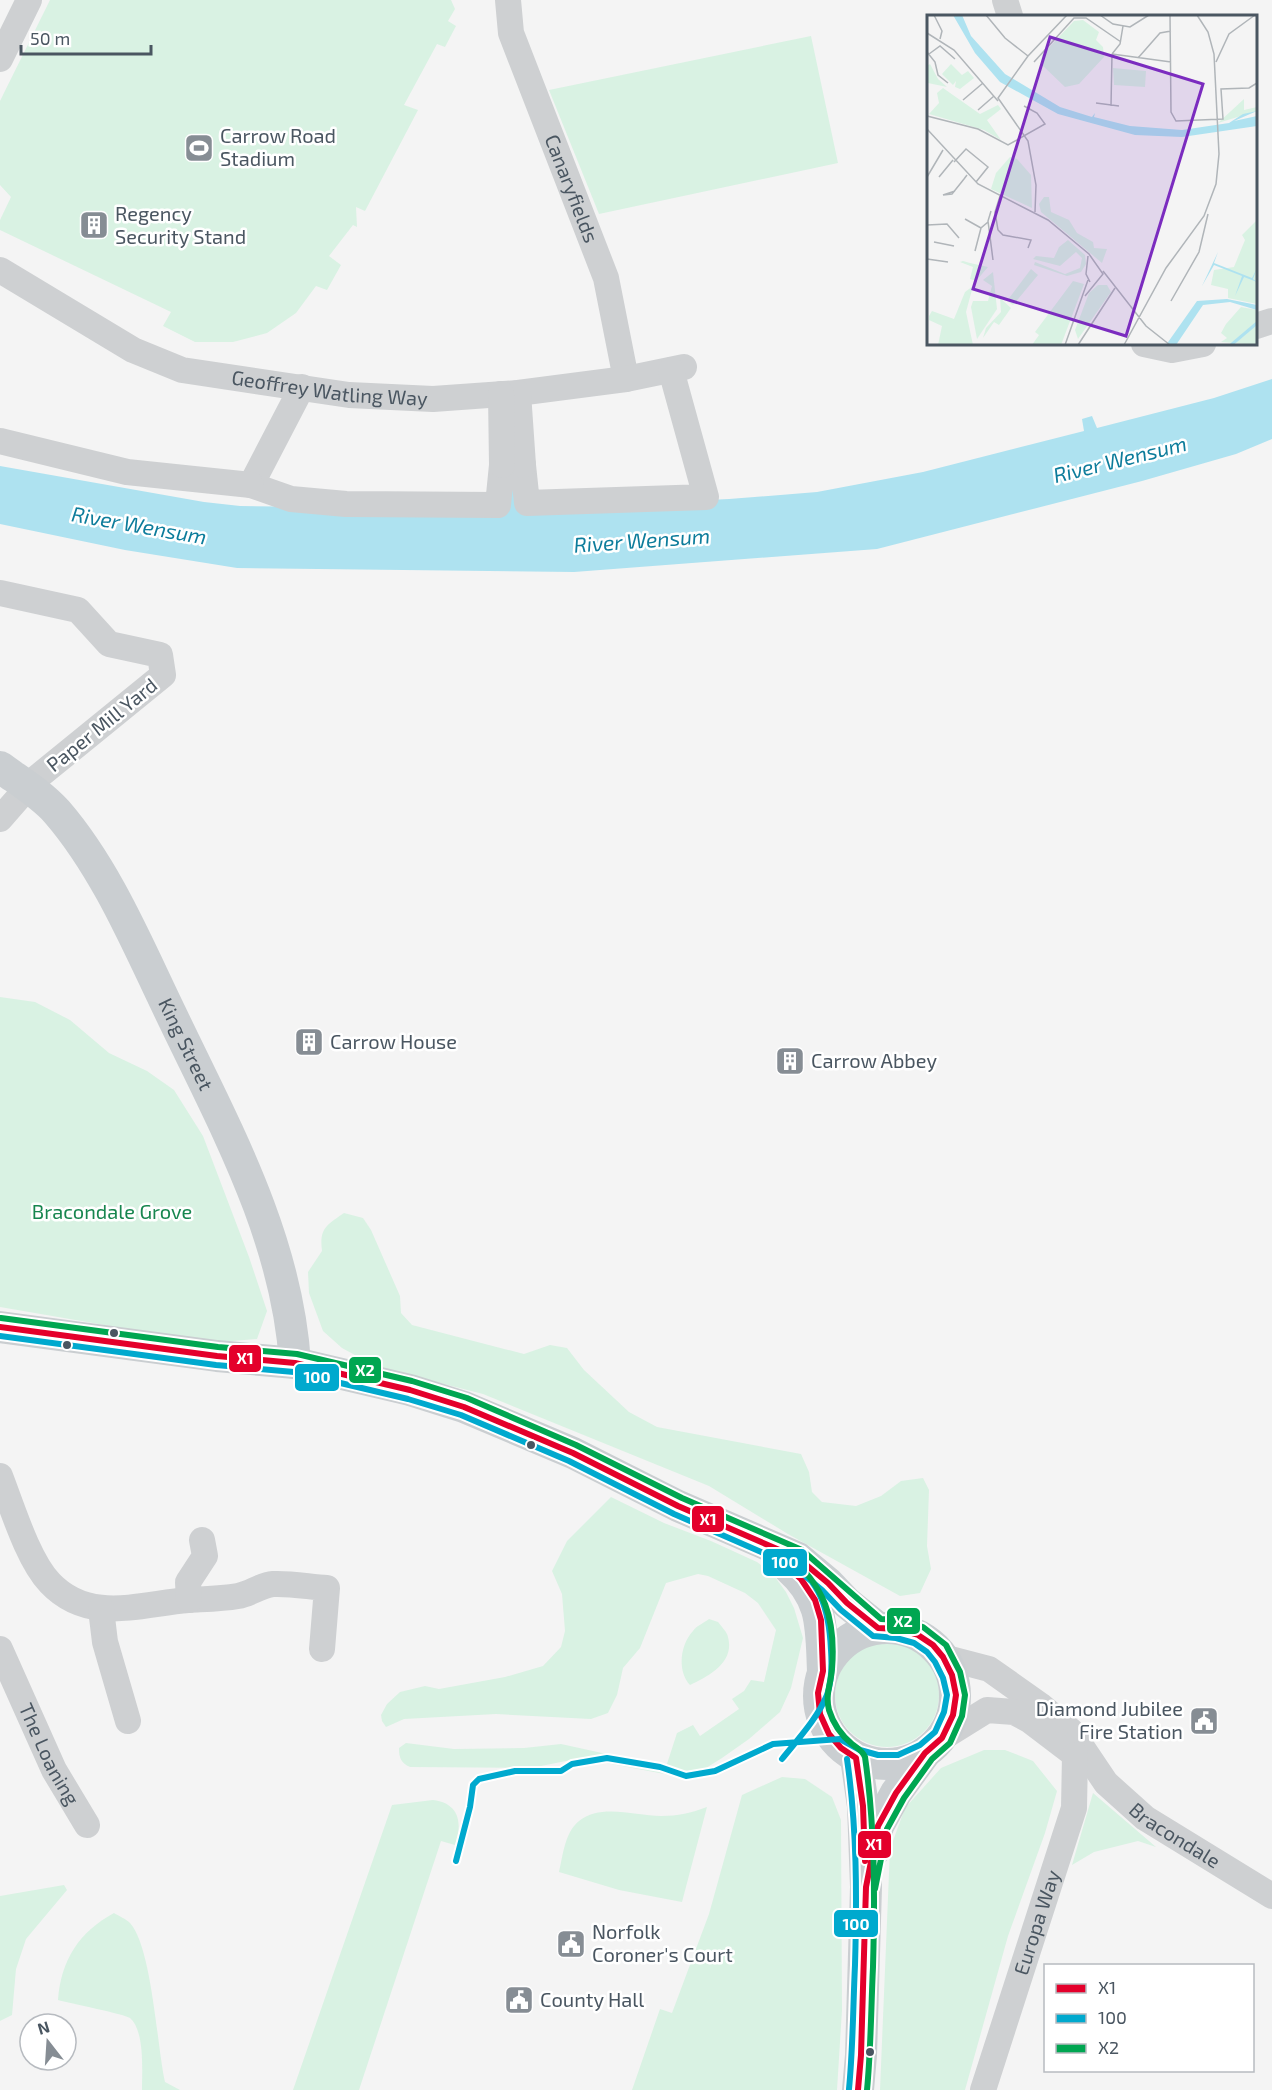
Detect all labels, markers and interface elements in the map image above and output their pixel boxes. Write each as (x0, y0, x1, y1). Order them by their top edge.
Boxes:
inset map (927, 15, 1257, 345)
scale bar (21, 18, 152, 56)
text: 50 m (30, 27, 70, 49)
place label: Carrow Road Stadium (220, 123, 336, 170)
street label: Canaryfields (540, 131, 604, 246)
sports icon: Carrow Road Stadium (183, 132, 215, 164)
place label: Regency Security Stand (115, 201, 246, 248)
building icon: Regency Security Stand (78, 209, 110, 241)
street label: Geoffrey Watling Way (230, 365, 429, 410)
water label: River Wensum (1050, 430, 1189, 487)
water label: River Wensum (70, 500, 209, 549)
water label: River Wensum (573, 522, 711, 557)
street label: Paper Mill Yard (41, 672, 162, 776)
street label: King Street (154, 994, 219, 1094)
building icon: Carrow House (293, 1026, 325, 1058)
place label: Carrow House (330, 1029, 457, 1053)
building icon: Carrow Abbey (774, 1045, 806, 1077)
place label: Carrow Abbey (811, 1048, 937, 1072)
park label: Bracondale Grove (32, 1199, 192, 1223)
unlabelled marker (108, 1327, 120, 1339)
unlabelled marker (61, 1339, 73, 1351)
line badge: X1 (228, 1344, 262, 1373)
text: X1 (236, 1348, 254, 1367)
line badge: X2 (348, 1356, 382, 1384)
text: X2 (355, 1360, 375, 1379)
line badge: 100 (294, 1363, 340, 1392)
text: 100 (303, 1367, 331, 1386)
unlabelled marker (525, 1439, 537, 1451)
line badge: X1 (691, 1505, 725, 1533)
text: X1 (699, 1509, 717, 1528)
line badge: 100 (762, 1548, 808, 1577)
text: 100 (771, 1552, 799, 1571)
line badge: X2 (886, 1607, 921, 1635)
text: X2 (893, 1611, 913, 1630)
place label: Diamond Jubilee Fire Station (1036, 1696, 1183, 1743)
street label: The Loaning (15, 1699, 85, 1809)
public building icon: Diamond Jubilee Fire Station (1188, 1705, 1220, 1737)
street label: Bracondale (1125, 1797, 1225, 1872)
line badge: X1 (857, 1830, 892, 1859)
text: X1 (865, 1834, 883, 1853)
street label: Europa Way (1008, 1866, 1064, 1978)
line badge: 100 (833, 1909, 879, 1938)
text: 100 (842, 1914, 870, 1933)
place label: Norfolk Coroner's Court (592, 1919, 733, 1966)
public building icon: Norfolk Coroner's Court (555, 1928, 587, 1960)
legend (1044, 1964, 1254, 2072)
text: X1 (1098, 1976, 1116, 1998)
public building icon: County Hall (503, 1984, 535, 2016)
place label: County Hall (540, 1987, 644, 2011)
text: 100 (1098, 2006, 1127, 2028)
north arrow (18, 2012, 78, 2072)
text: N (35, 2016, 52, 2038)
text: X2 (1098, 2036, 1119, 2058)
unlabelled marker (864, 2046, 876, 2058)

